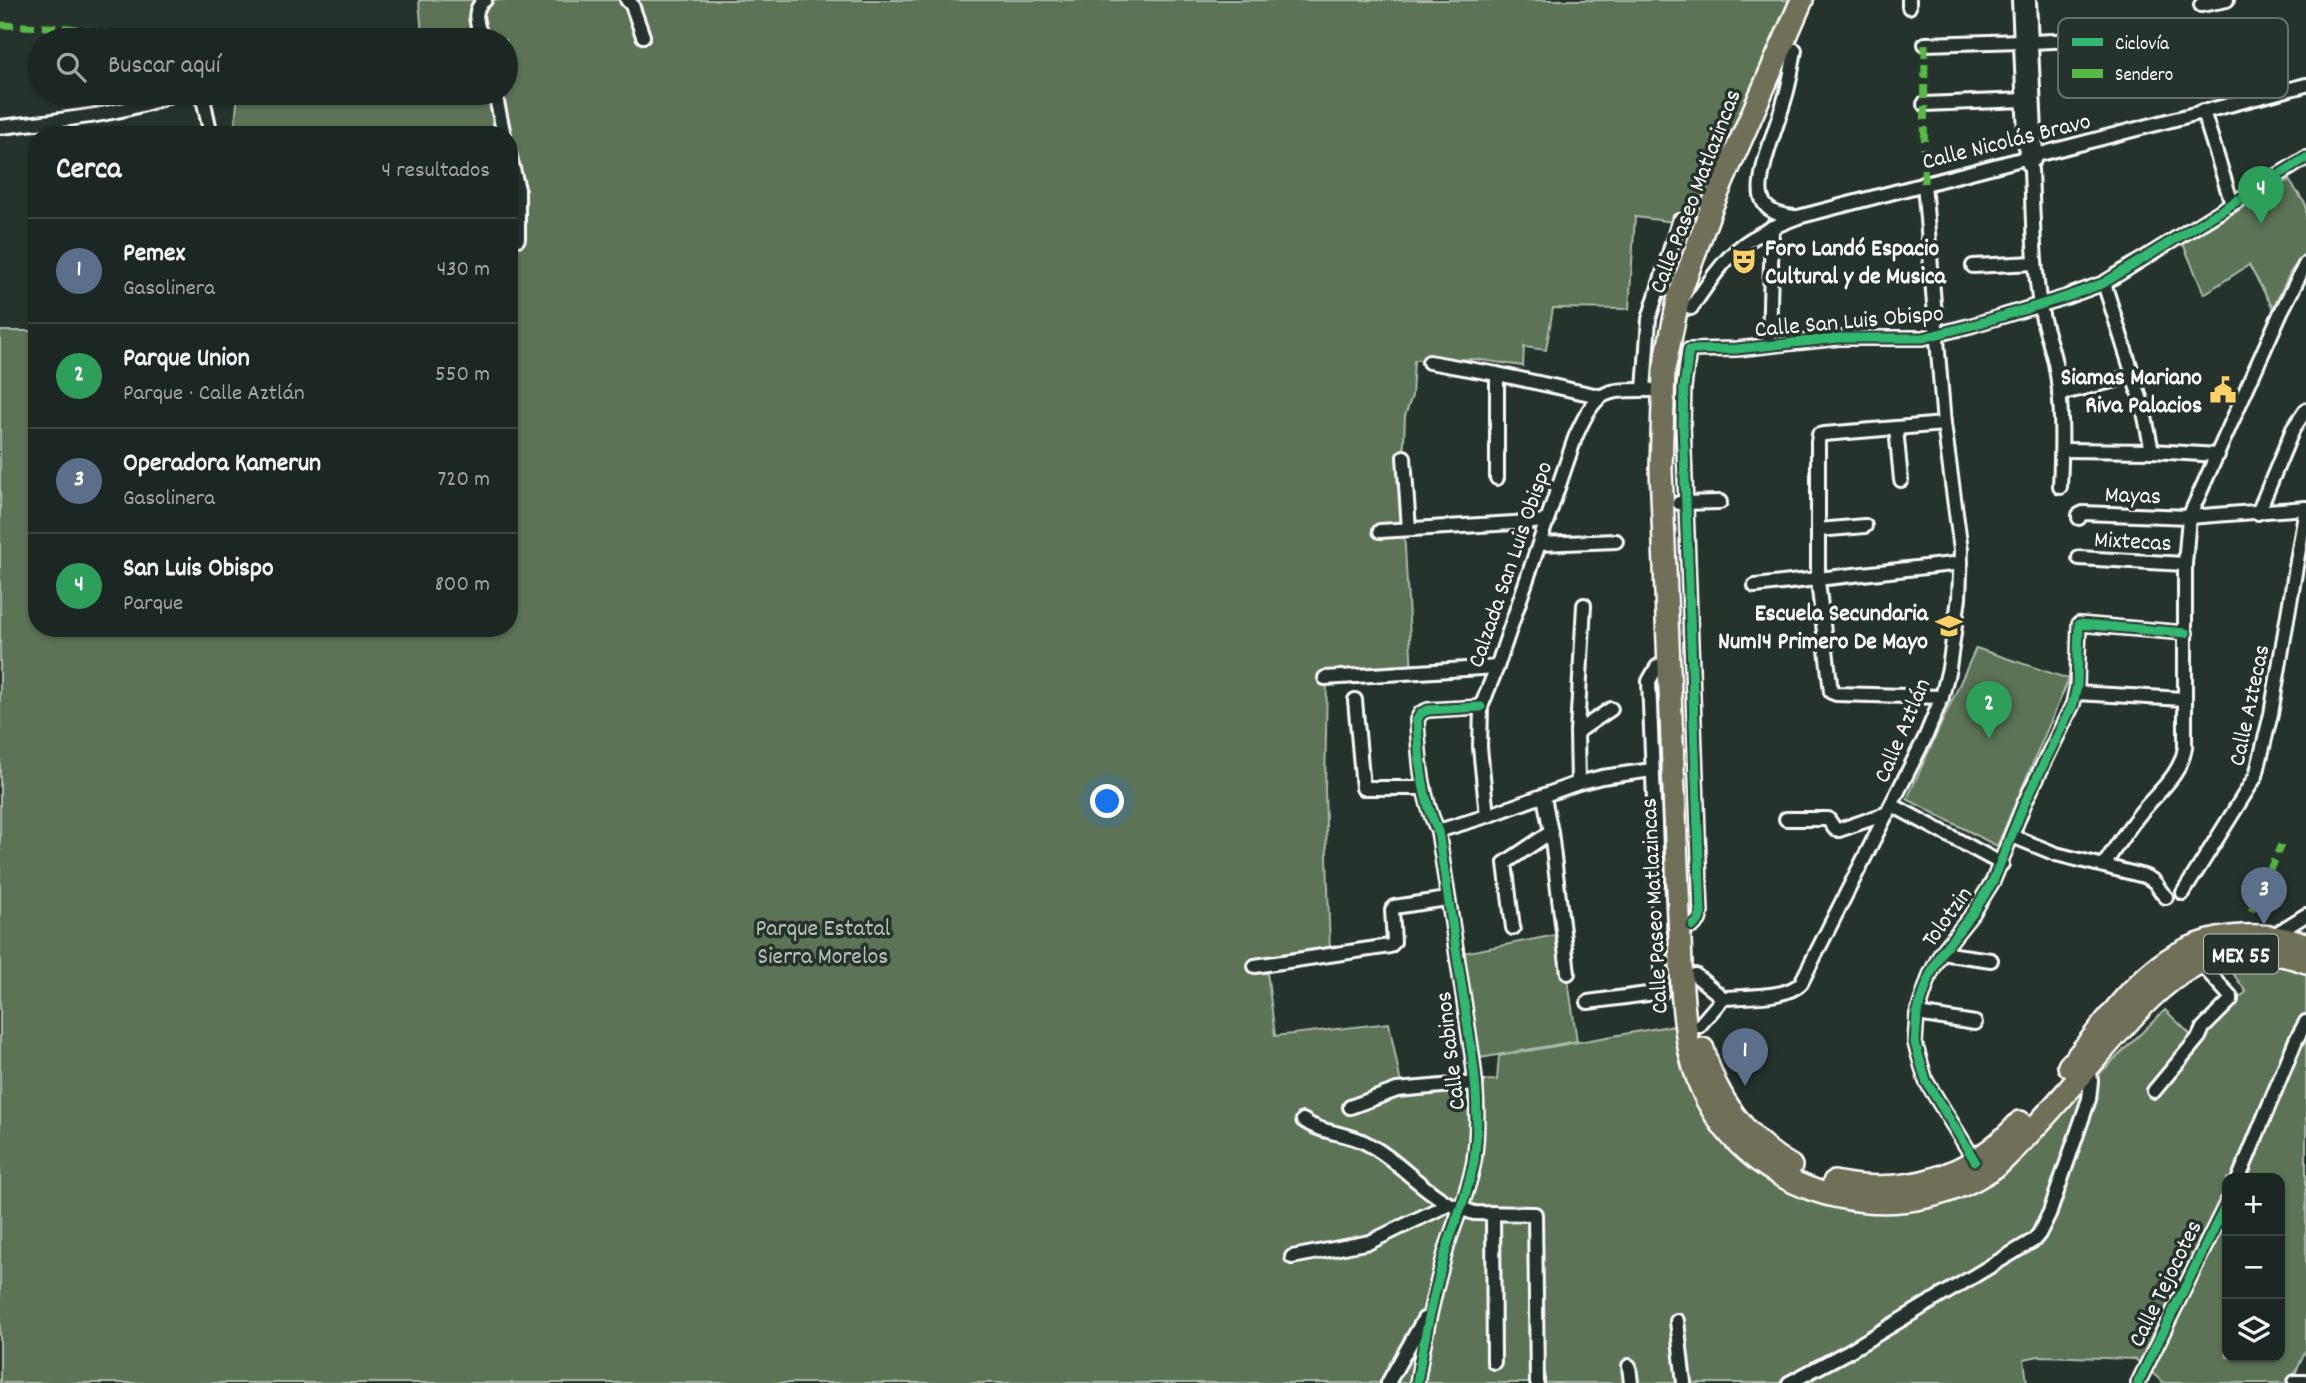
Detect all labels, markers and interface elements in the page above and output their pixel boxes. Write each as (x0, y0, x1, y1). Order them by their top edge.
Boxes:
legend (2058, 18, 2288, 98)
search box (28, 28, 518, 105)
text: Ciclovía (2115, 32, 2170, 59)
icon: search (52, 48, 90, 86)
text: Buscar aquí (108, 48, 220, 85)
text: Sendero (2115, 63, 2173, 90)
street label: Calle Paseo Matlazincas (1642, 85, 1751, 299)
street label: Calle Nicolás Bravo (1919, 106, 2095, 180)
text: Cerca (56, 150, 121, 193)
text: 4 resultados (381, 155, 490, 188)
pin: 4 (2238, 166, 2284, 224)
place label: Foro Landó Espacio Cultural y de Musica (1765, 233, 1947, 295)
text: Pemex (123, 236, 185, 273)
theatre icon: Foro Landó Espacio Cultural y de Musica (1729, 246, 1759, 276)
text: 1 (76, 254, 82, 287)
text: 430 m (437, 254, 490, 287)
text: Gasolinera (123, 273, 215, 306)
street label: Calle San Luis Obispo (1753, 298, 1945, 348)
text: Parque Union (123, 341, 250, 378)
text: 2 (74, 359, 84, 392)
text: 550 m (435, 359, 490, 392)
place label: Siamas Mariano Riva Palacios (2061, 362, 2202, 424)
public building icon: Siamas Mariano Riva Palacios (2208, 375, 2238, 405)
text: Parque · Calle Aztlán (123, 378, 305, 411)
text: Operadora Kamerun (123, 446, 321, 483)
street label: Calzada San Luis Obispo (1461, 457, 1563, 673)
text: 3 (74, 464, 84, 497)
text: 720 m (438, 464, 490, 497)
street label: Mayas (2104, 479, 2162, 515)
text: Gasolinera (123, 483, 215, 516)
street label: Mixtecas (2093, 524, 2173, 562)
text: San Luis Obispo (123, 551, 274, 588)
text: 4 (74, 569, 84, 602)
text: 800 m (435, 569, 490, 602)
text: Parque (123, 588, 183, 621)
place label: Escuela Secundaria Num14 Primero De Mayo (1718, 598, 1929, 660)
school or university icon: Escuela Secundaria Num14 Primero De Mayo (1934, 611, 1964, 641)
street label: Calle Aztecas (2221, 642, 2280, 769)
street label: Calle Aztlán (1867, 674, 1941, 789)
pin: 2 (1966, 681, 2012, 739)
your location (1090, 784, 1124, 818)
street label: Calle Paseo Matlazincas (1633, 797, 1679, 1015)
pin: 3 (2241, 867, 2287, 925)
street label: Tolotzin (1915, 880, 1982, 955)
park label: Parque Estatal Sierra Morelos (755, 913, 891, 975)
road number: MEX 55 (2204, 934, 2278, 973)
street label: Calle Sabinos (1428, 989, 1476, 1112)
pin: 1 (1722, 1028, 1768, 1086)
map controls (2222, 1173, 2285, 1362)
button: + (2222, 1173, 2285, 1236)
street label: Calle Tejocotes (2121, 1215, 2212, 1354)
button: − (2222, 1236, 2285, 1299)
button: layers (2222, 1299, 2285, 1362)

